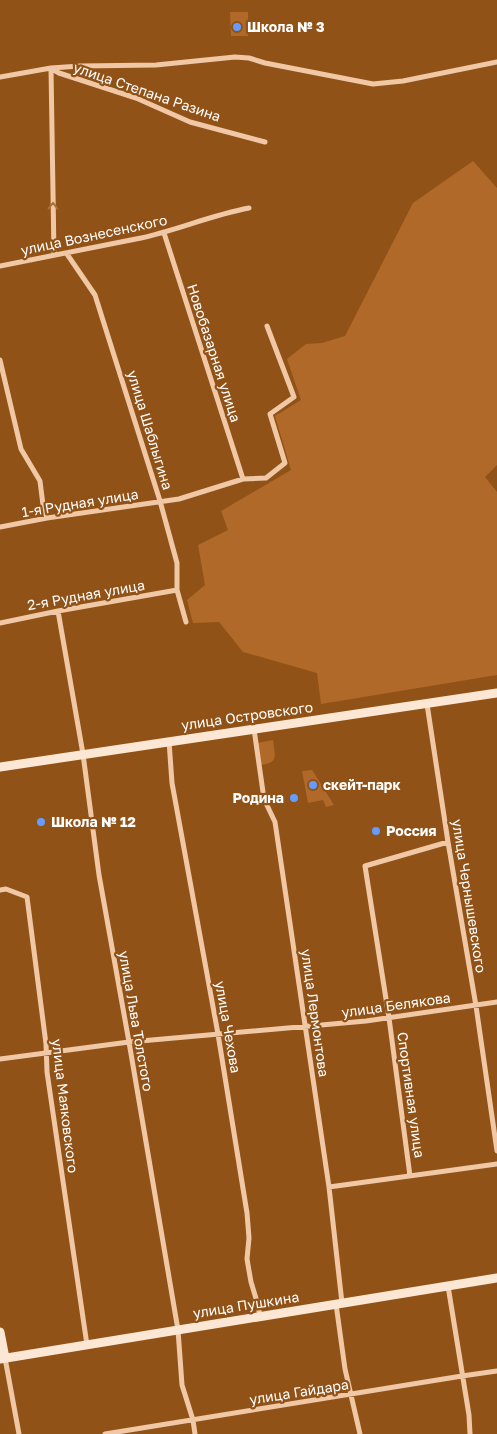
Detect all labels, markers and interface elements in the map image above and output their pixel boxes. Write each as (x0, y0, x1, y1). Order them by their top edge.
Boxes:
place label: Школа № 3 (247, 18, 325, 35)
marker: Школа № 3 (231, 21, 243, 33)
street label: улица Степана Разина (71, 58, 223, 125)
one-way arrow (48, 202, 58, 210)
street label: улица Вознесенского (19, 211, 169, 258)
street label: Новобазарная улица (184, 282, 245, 424)
street label: улица Шаблыгина (124, 368, 177, 492)
street label: 1-я Рудная улица (20, 485, 139, 520)
street label: 2-я Рудная улица (26, 576, 146, 613)
street label: улица Островского (180, 698, 314, 733)
place label: скейт-парк (323, 776, 401, 793)
marker: скейт-парк (307, 779, 319, 791)
place label: Родина (232, 789, 284, 806)
marker: Родина (288, 792, 300, 804)
place label: Школа № 12 (51, 813, 136, 830)
marker: Школа № 12 (35, 816, 47, 828)
street label: улица Чернышевского (449, 818, 490, 974)
place label: Россия (386, 822, 436, 839)
marker: Россия (370, 825, 382, 837)
street label: улица Лермонтова (298, 948, 333, 1078)
street label: улица Льва Толстого (116, 949, 157, 1093)
street label: улица Чехова (212, 979, 245, 1074)
street label: улица Белякова (340, 988, 452, 1021)
street label: Спортивная улица (394, 1031, 429, 1159)
street label: улица Маяковского (49, 1038, 82, 1174)
street label: улица Пушкина (192, 1288, 300, 1321)
street label: улица Гайдара (248, 1375, 350, 1408)

